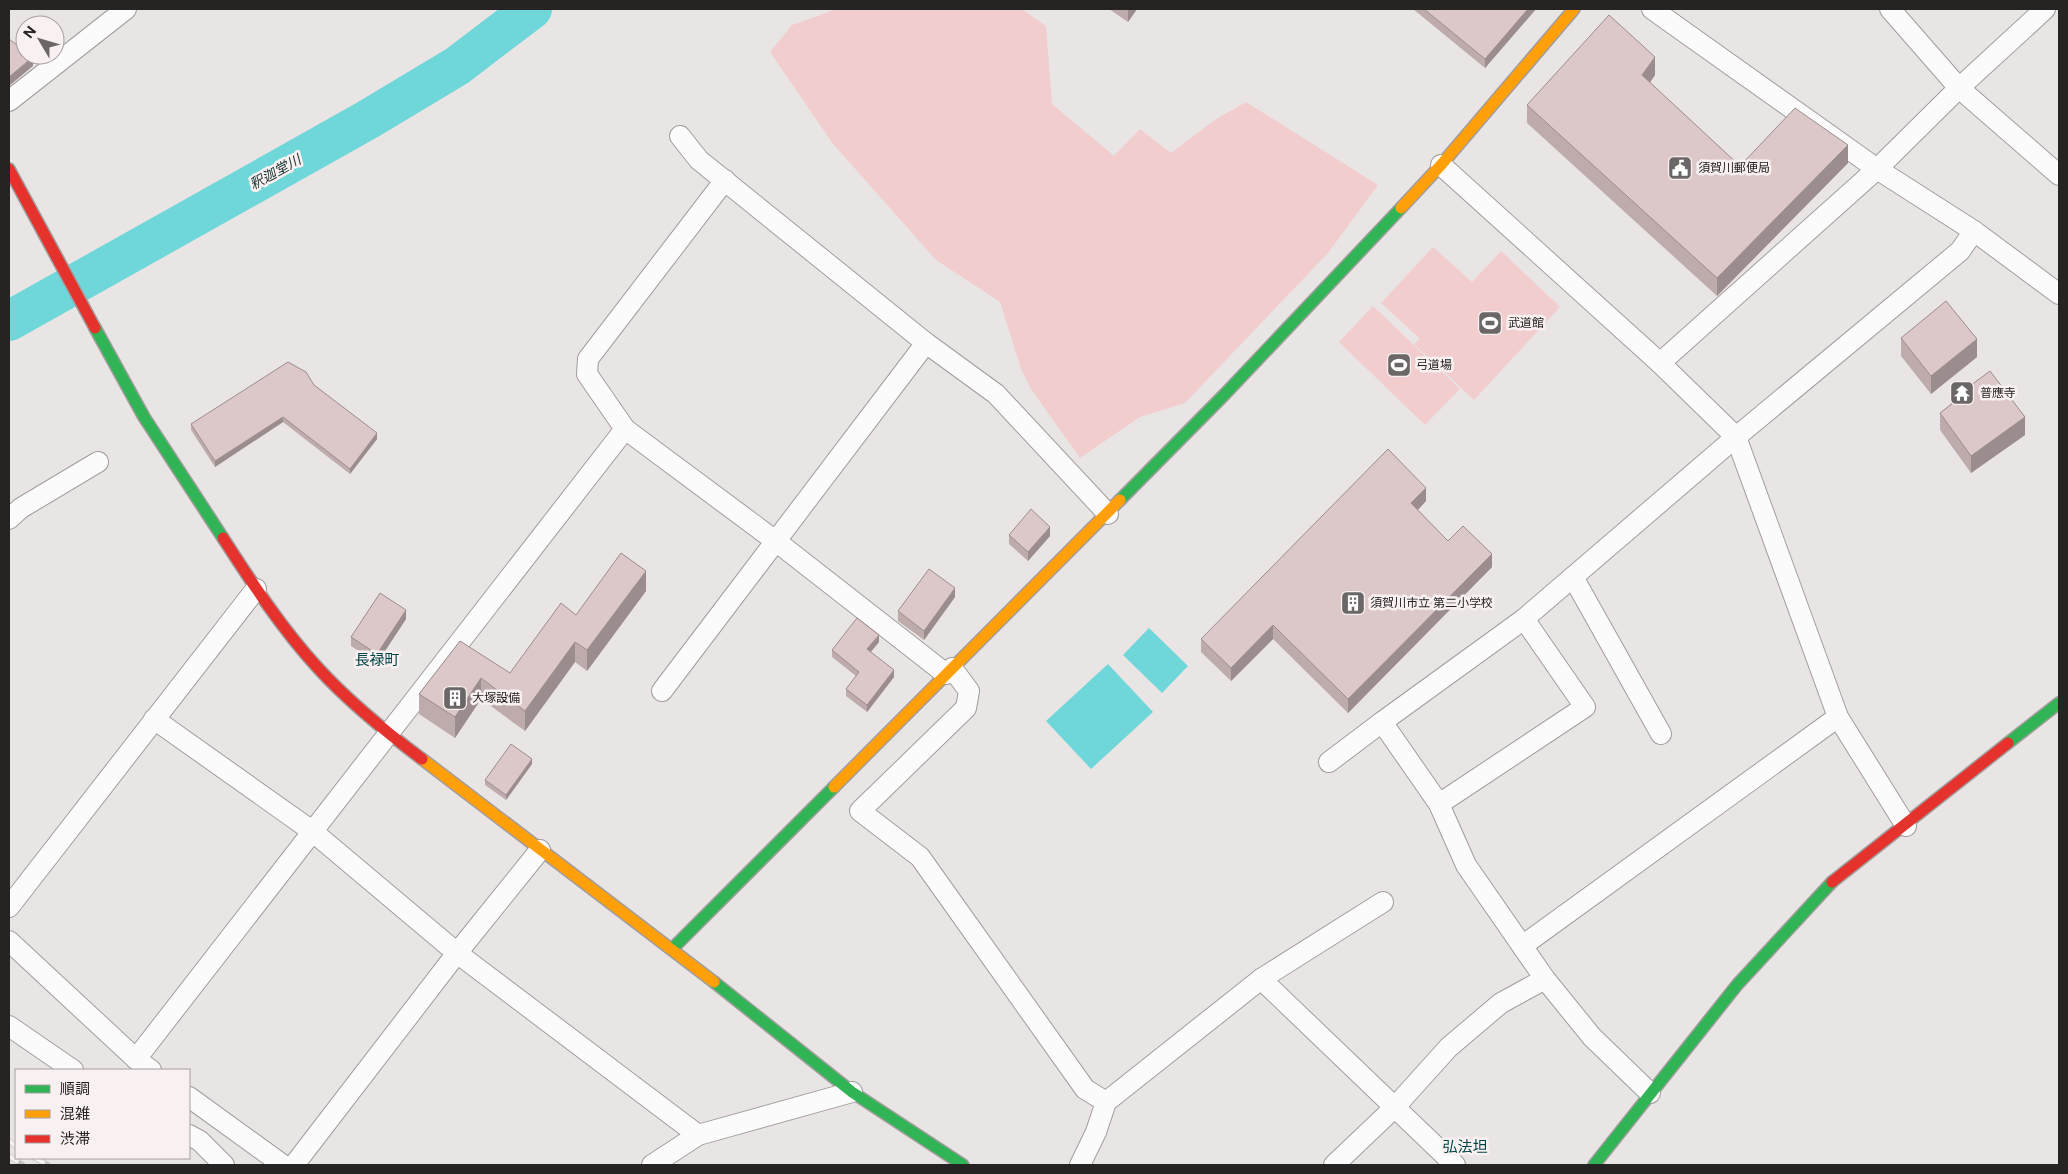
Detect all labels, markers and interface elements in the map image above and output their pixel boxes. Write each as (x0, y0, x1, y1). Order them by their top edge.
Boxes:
north arrow (15, 15, 65, 65)
text: N (20, 23, 39, 41)
water label: 釈迦堂川 (247, 150, 305, 193)
public building icon: 須賀川郵便局 (1667, 155, 1693, 181)
place label: 須賀川郵便局 (1698, 161, 1770, 175)
sports icon: 武道館 (1477, 310, 1503, 336)
place label: 武道館 (1508, 316, 1544, 330)
sports icon: 弓道場 (1386, 352, 1412, 378)
place label: 弓道場 (1416, 358, 1452, 372)
temple icon: 普應寺 (1949, 380, 1975, 406)
place label: 普應寺 (1980, 386, 2016, 400)
building icon: 須賀川市立 第二小学校 (1340, 590, 1366, 616)
place label: 須賀川市立 第二小学校 (1370, 596, 1493, 610)
district label: 長禄町 (354, 651, 400, 668)
building icon: 大塚設備 (442, 685, 468, 711)
place label: 大塚設備 (472, 691, 520, 705)
legend (15, 1069, 190, 1159)
text: 順調 (60, 1080, 90, 1097)
text: 混雑 (60, 1105, 90, 1122)
text: 渋滞 (60, 1130, 90, 1147)
district label: 弘法坦 (1442, 1138, 1488, 1155)

